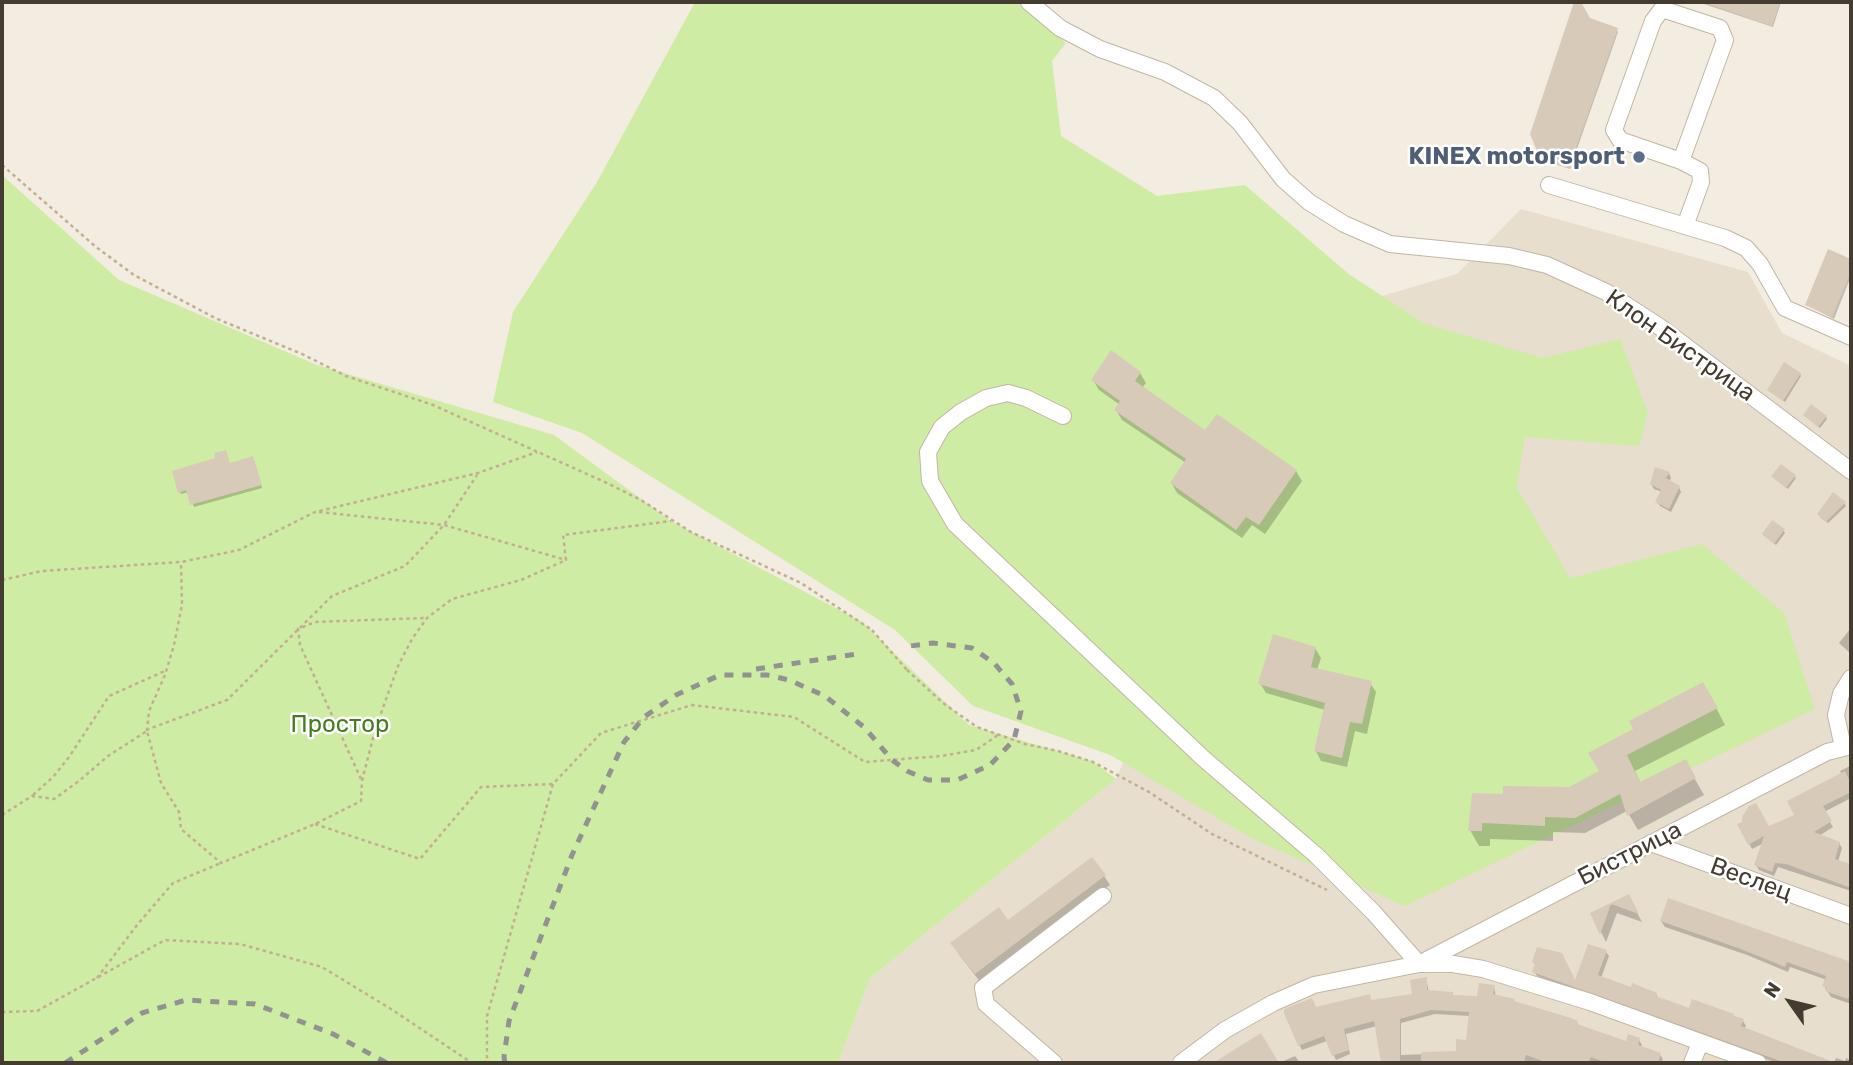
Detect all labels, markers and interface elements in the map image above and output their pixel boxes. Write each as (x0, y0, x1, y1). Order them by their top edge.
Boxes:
place label: KINEX motorsport (1409, 143, 1625, 171)
marker: KINEX motorsport (1631, 149, 1647, 165)
street label: Клон Бистрица (1600, 284, 1760, 408)
park label: Простор (291, 711, 389, 739)
street label: Бистрица (1573, 816, 1687, 892)
street label: Веслец (1706, 852, 1796, 908)
north arrow (1755, 967, 1825, 1037)
text: N (1759, 978, 1786, 1002)

